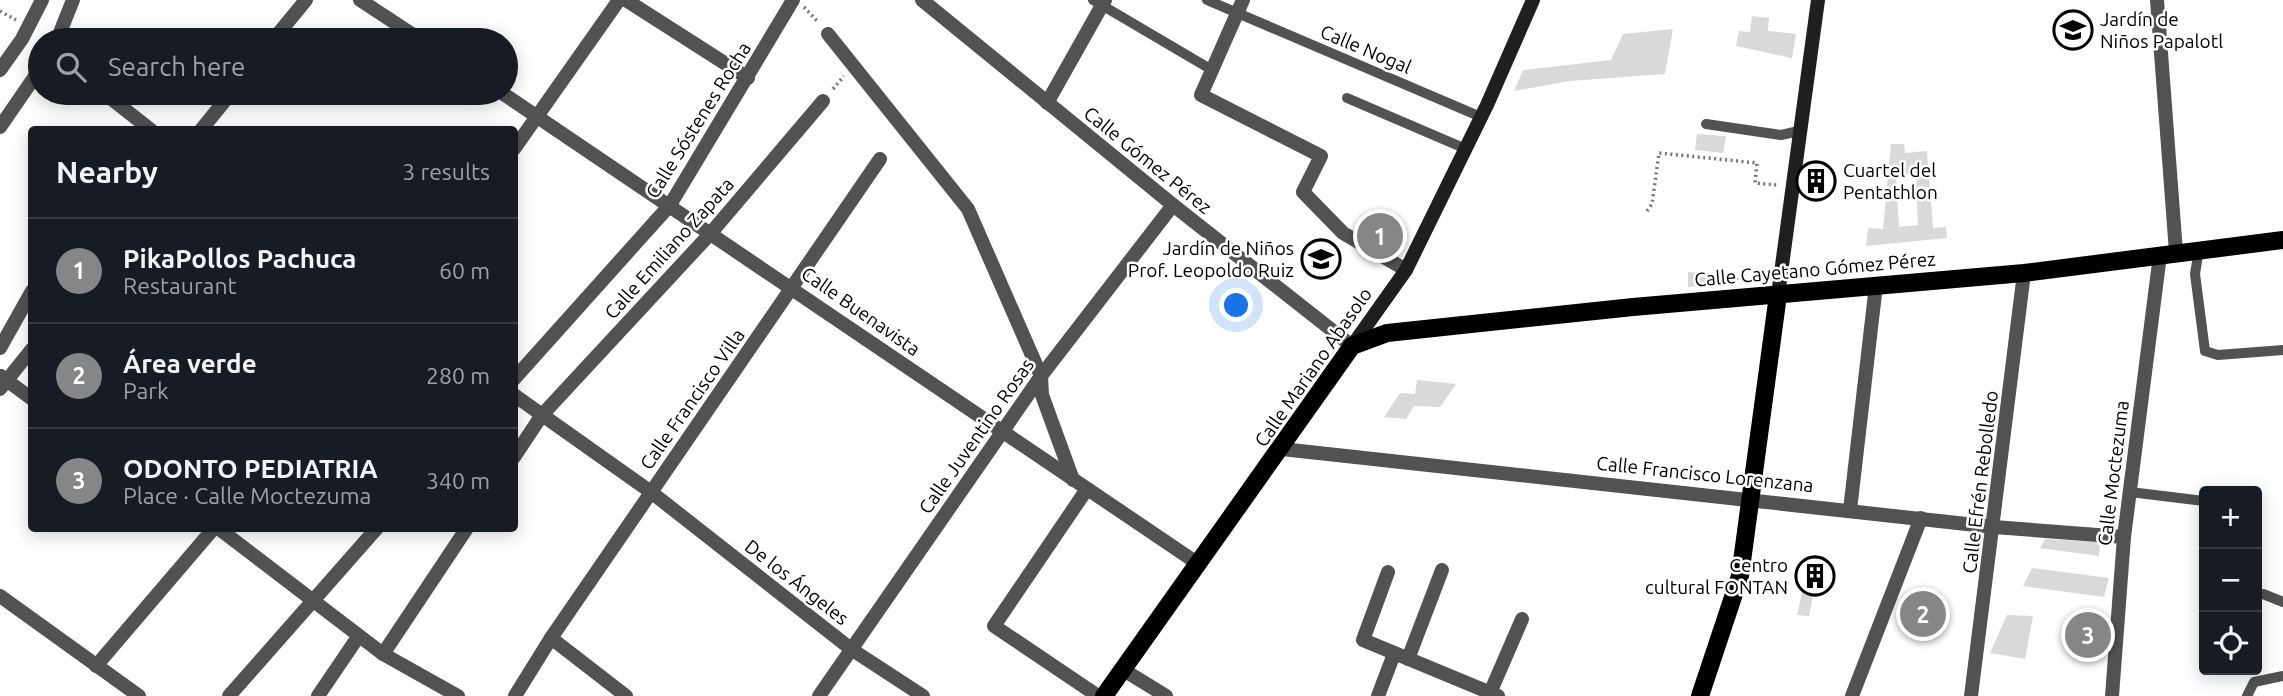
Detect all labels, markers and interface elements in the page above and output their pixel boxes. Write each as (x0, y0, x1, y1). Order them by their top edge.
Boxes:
place label: Jardín de Niños Papalotl (2100, 8, 2223, 52)
school or university icon: Jardín de Niños Papalotl (2052, 9, 2094, 51)
street label: Calle Nogal (1317, 20, 1415, 78)
search box (28, 28, 518, 105)
street label: Calle Sóstenes Rocha (641, 38, 755, 202)
icon: search (52, 48, 90, 86)
text: Search here (108, 52, 245, 81)
street label: Calle Gómez Pérez (1080, 102, 1216, 218)
text: Nearby (56, 155, 158, 189)
text: 3 results (402, 159, 490, 184)
place label: Cuartel del Pentathlon (1843, 159, 1938, 203)
building icon: Cuartel del Pentathlon (1795, 160, 1837, 202)
street label: Calle Emiliano Zapata (600, 173, 738, 323)
pin: 1 (1357, 210, 1403, 262)
place label: Jardín de Niños Prof. Leopoldo Ruiz (1128, 237, 1294, 281)
school or university icon: Jardín de Niños Prof. Leopoldo Ruiz (1300, 238, 1342, 280)
text: PikaPollos Pachuca (123, 244, 356, 273)
street label: Calle Cayetano Gómez Pérez (1693, 247, 1937, 291)
text: 1 (73, 258, 85, 283)
text: 60 m (439, 258, 490, 283)
street label: Calle Buenavista (798, 262, 924, 360)
text: Restaurant (123, 273, 237, 298)
street label: Calle Mariano Abasolo (1250, 283, 1376, 451)
your location (1219, 288, 1253, 322)
street label: Calle Francisco Villa (635, 324, 749, 474)
text: Área verde (123, 349, 257, 378)
street label: Calle Juventino Rosas (914, 354, 1038, 518)
text: 2 (73, 363, 85, 388)
text: 280 m (426, 363, 490, 388)
text: Park (123, 378, 169, 403)
street label: Calle Efrén Rebolledo (1958, 389, 2002, 575)
street label: Calle Moctezuma (2093, 399, 2133, 547)
street label: Calle Francisco Lorenzana (1595, 452, 1815, 496)
text: ODONTO PEDIATRIA (123, 454, 378, 483)
text: 3 (73, 468, 85, 493)
text: 340 m (426, 468, 490, 493)
text: Place · Calle Moctezuma (123, 483, 371, 508)
map controls (2199, 486, 2262, 675)
button: + (2199, 486, 2262, 549)
street label: De los Ángeles (741, 535, 853, 629)
button: − (2199, 549, 2262, 612)
place label: Centro cultural FONTAN (1645, 554, 1788, 598)
building icon: Centro cultural FONTAN (1794, 555, 1836, 597)
pin: 2 (1900, 588, 1946, 640)
pin: 3 (2065, 609, 2111, 661)
button: locate (2199, 612, 2262, 675)

